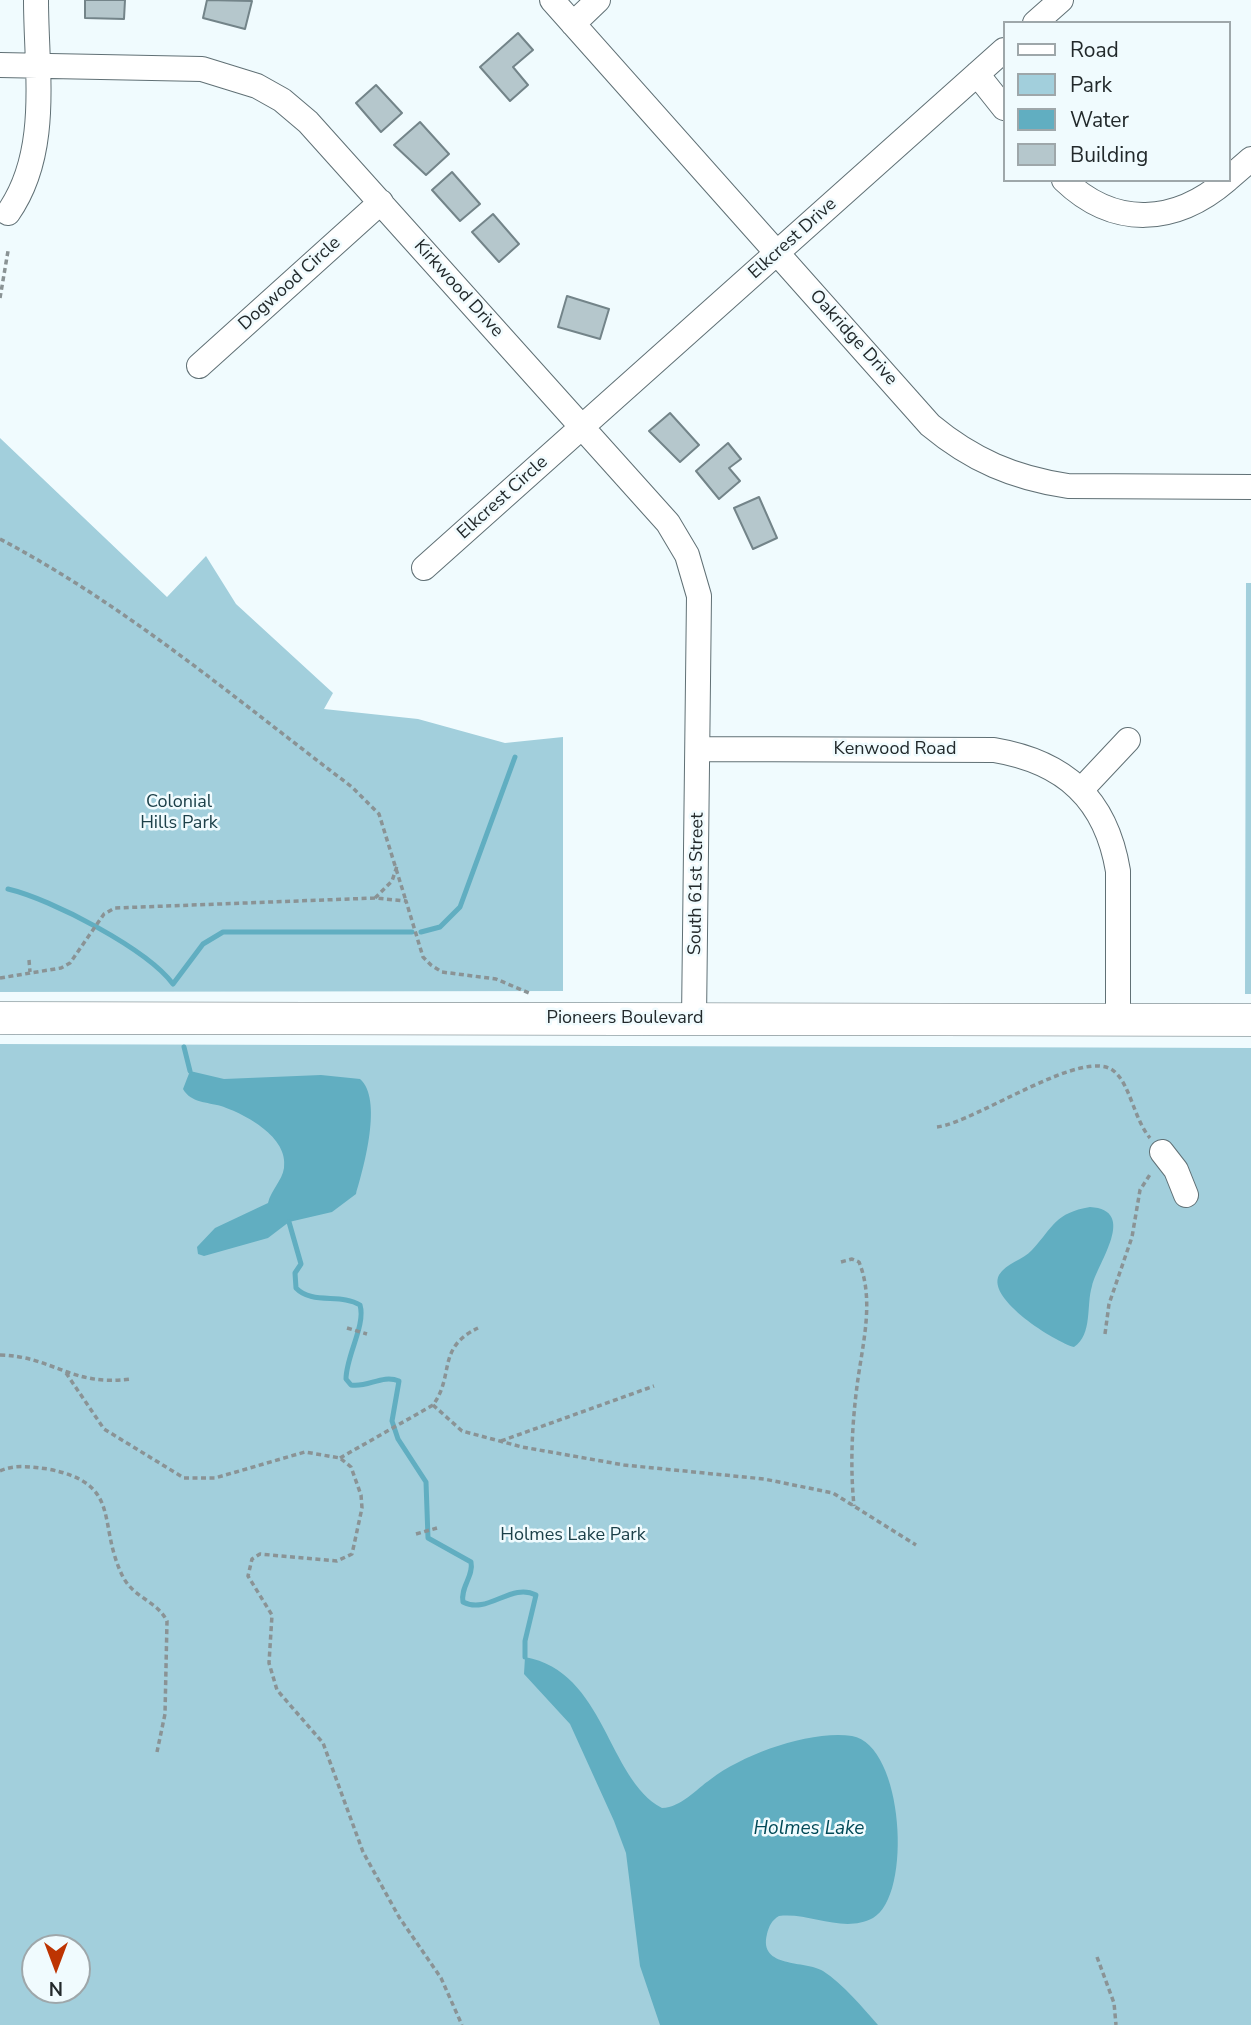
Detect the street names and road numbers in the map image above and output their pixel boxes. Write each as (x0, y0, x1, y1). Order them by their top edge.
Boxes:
street label: Elkcrest Drive (745, 194, 841, 284)
street label: Dogwood Circle (235, 233, 345, 335)
street label: Kirkwood Drive (409, 236, 507, 342)
street label: Oakridge Drive (805, 286, 901, 390)
street label: Elkcrest Circle (453, 452, 553, 544)
street label: Kenwood Road (834, 739, 956, 761)
street label: South 61st Street (685, 813, 709, 955)
street label: Pioneers Boulevard (546, 1008, 704, 1030)

